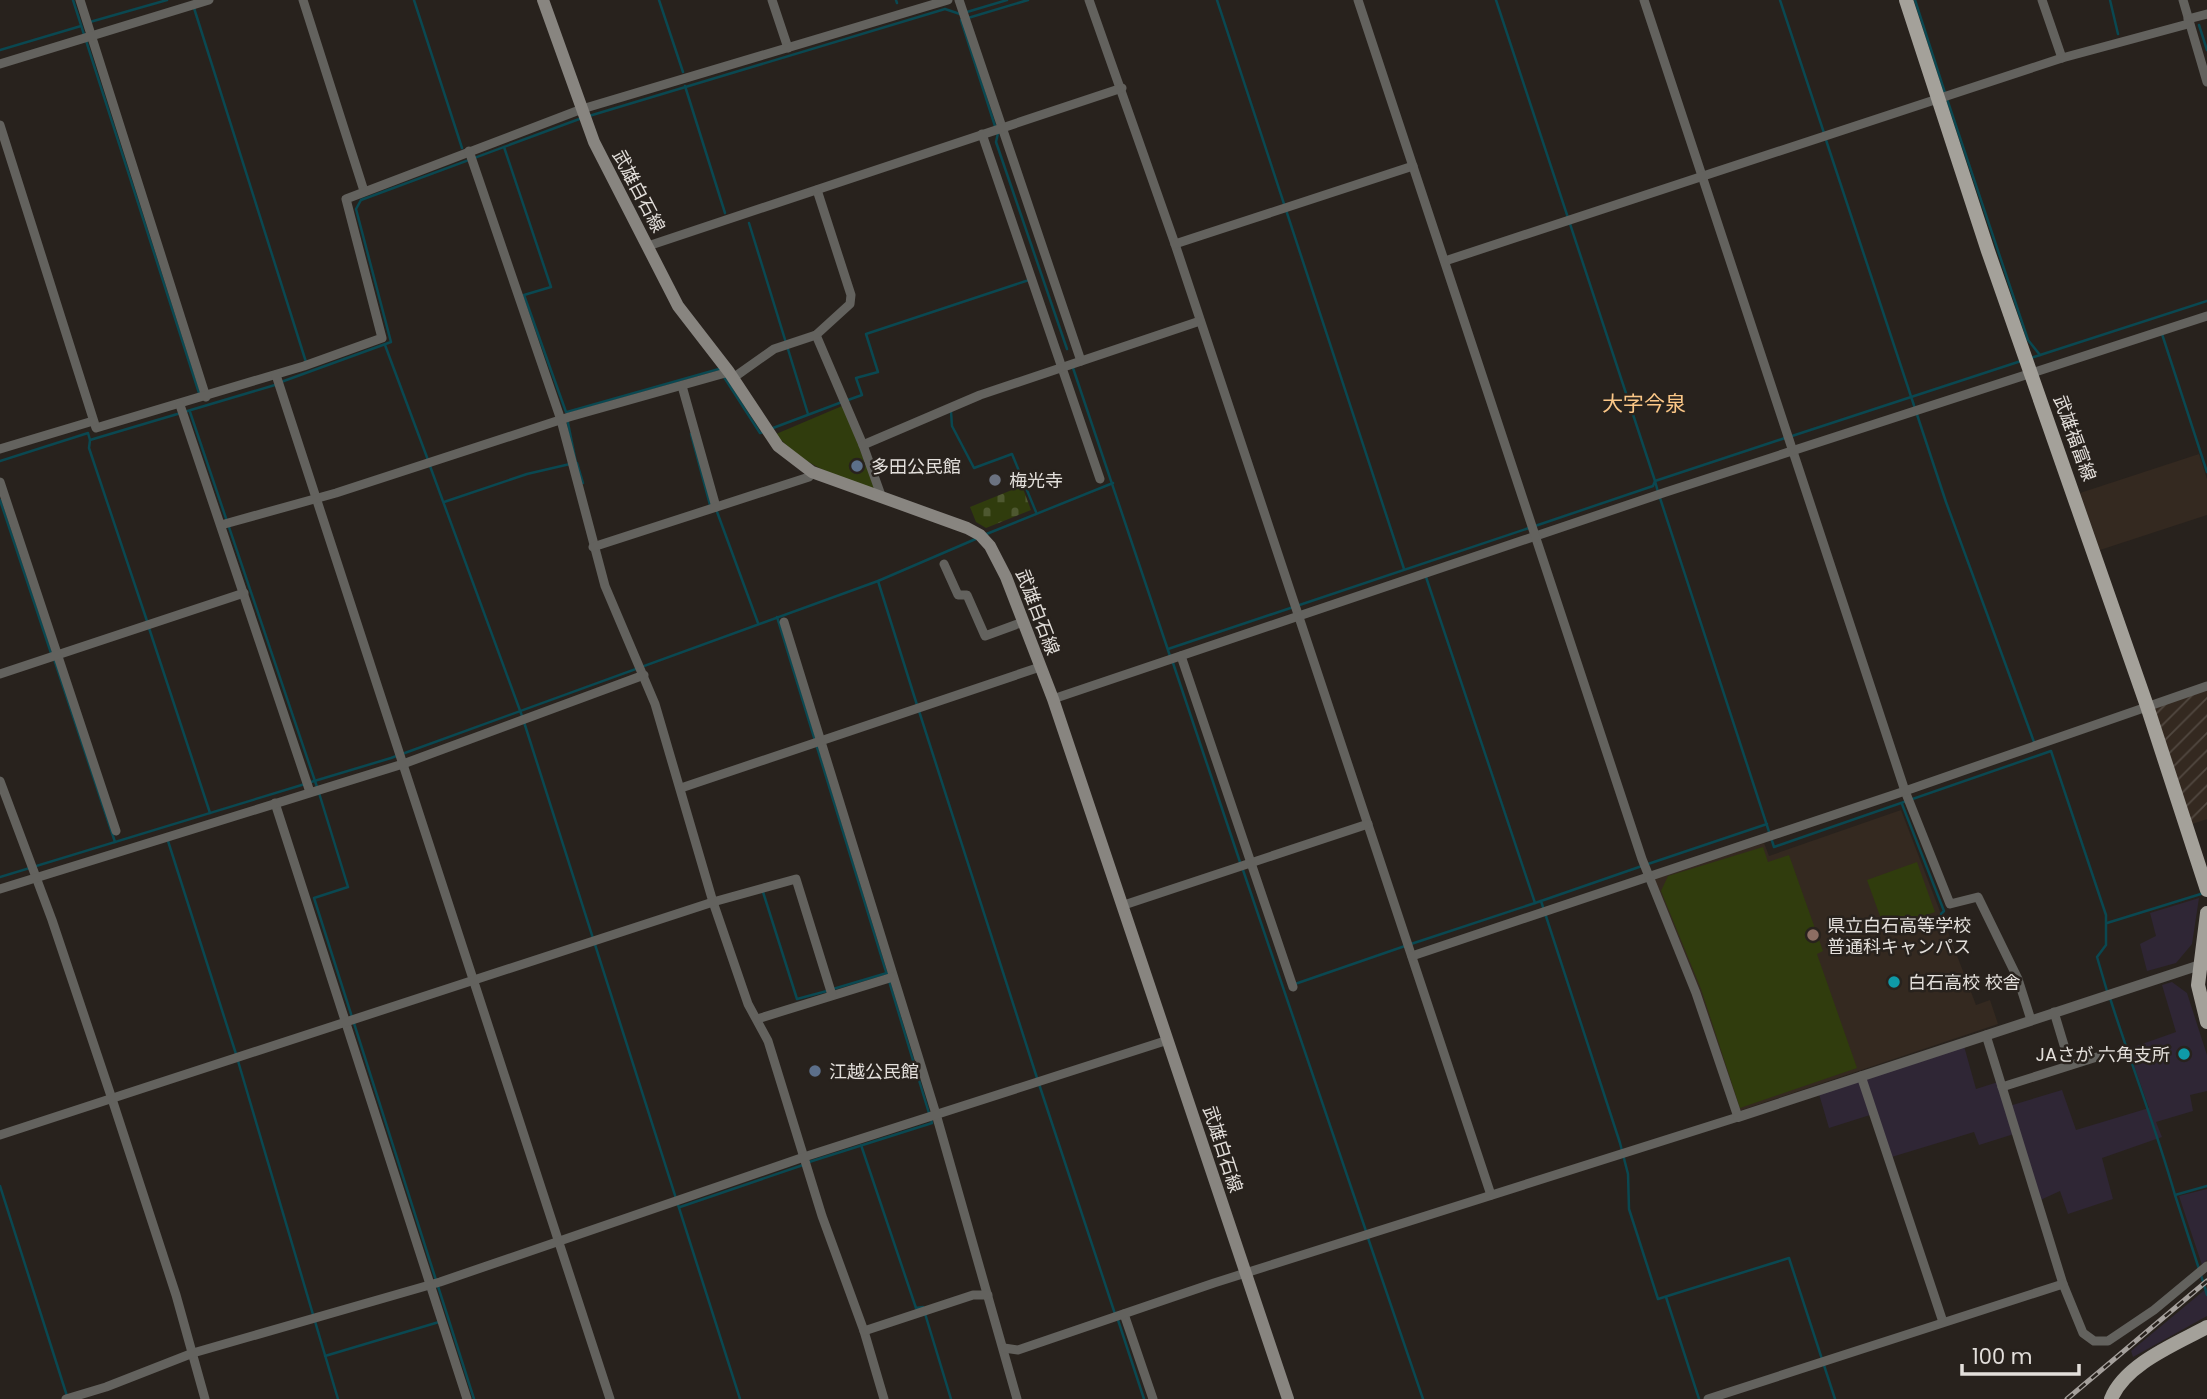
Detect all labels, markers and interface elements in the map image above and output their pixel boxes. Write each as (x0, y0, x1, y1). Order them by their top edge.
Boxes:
street label: 武雄白石線 (607, 145, 671, 237)
district label: 大字今泉 (1602, 389, 1686, 418)
street label: 武雄福富線 (2048, 391, 2102, 485)
place label: 多田公民館 (871, 454, 961, 479)
marker: 多田公民館 (849, 458, 865, 474)
place label: 梅光寺 (1009, 468, 1063, 493)
marker: 梅光寺 (987, 472, 1003, 488)
street label: 武雄白石線 (1010, 566, 1066, 658)
place label: 県立白石高等学校 普通科キャンパス (1827, 913, 1971, 959)
marker: 県立白石高等学校 普通科キャンパス (1805, 927, 1821, 943)
place label: 白石高校 校舎 (1908, 970, 2021, 995)
marker: 白石高校 校舎 (1886, 974, 1902, 990)
place label: JAさが 六角支所 (2036, 1042, 2170, 1067)
marker: JAさが 六角支所 (2176, 1046, 2192, 1062)
place label: 江越公民館 (829, 1059, 919, 1084)
marker: 江越公民館 (807, 1063, 823, 1079)
street label: 武雄白石線 (1197, 1102, 1249, 1196)
scale bar (1962, 1332, 2079, 1376)
text: 100 m (1972, 1342, 2032, 1371)

